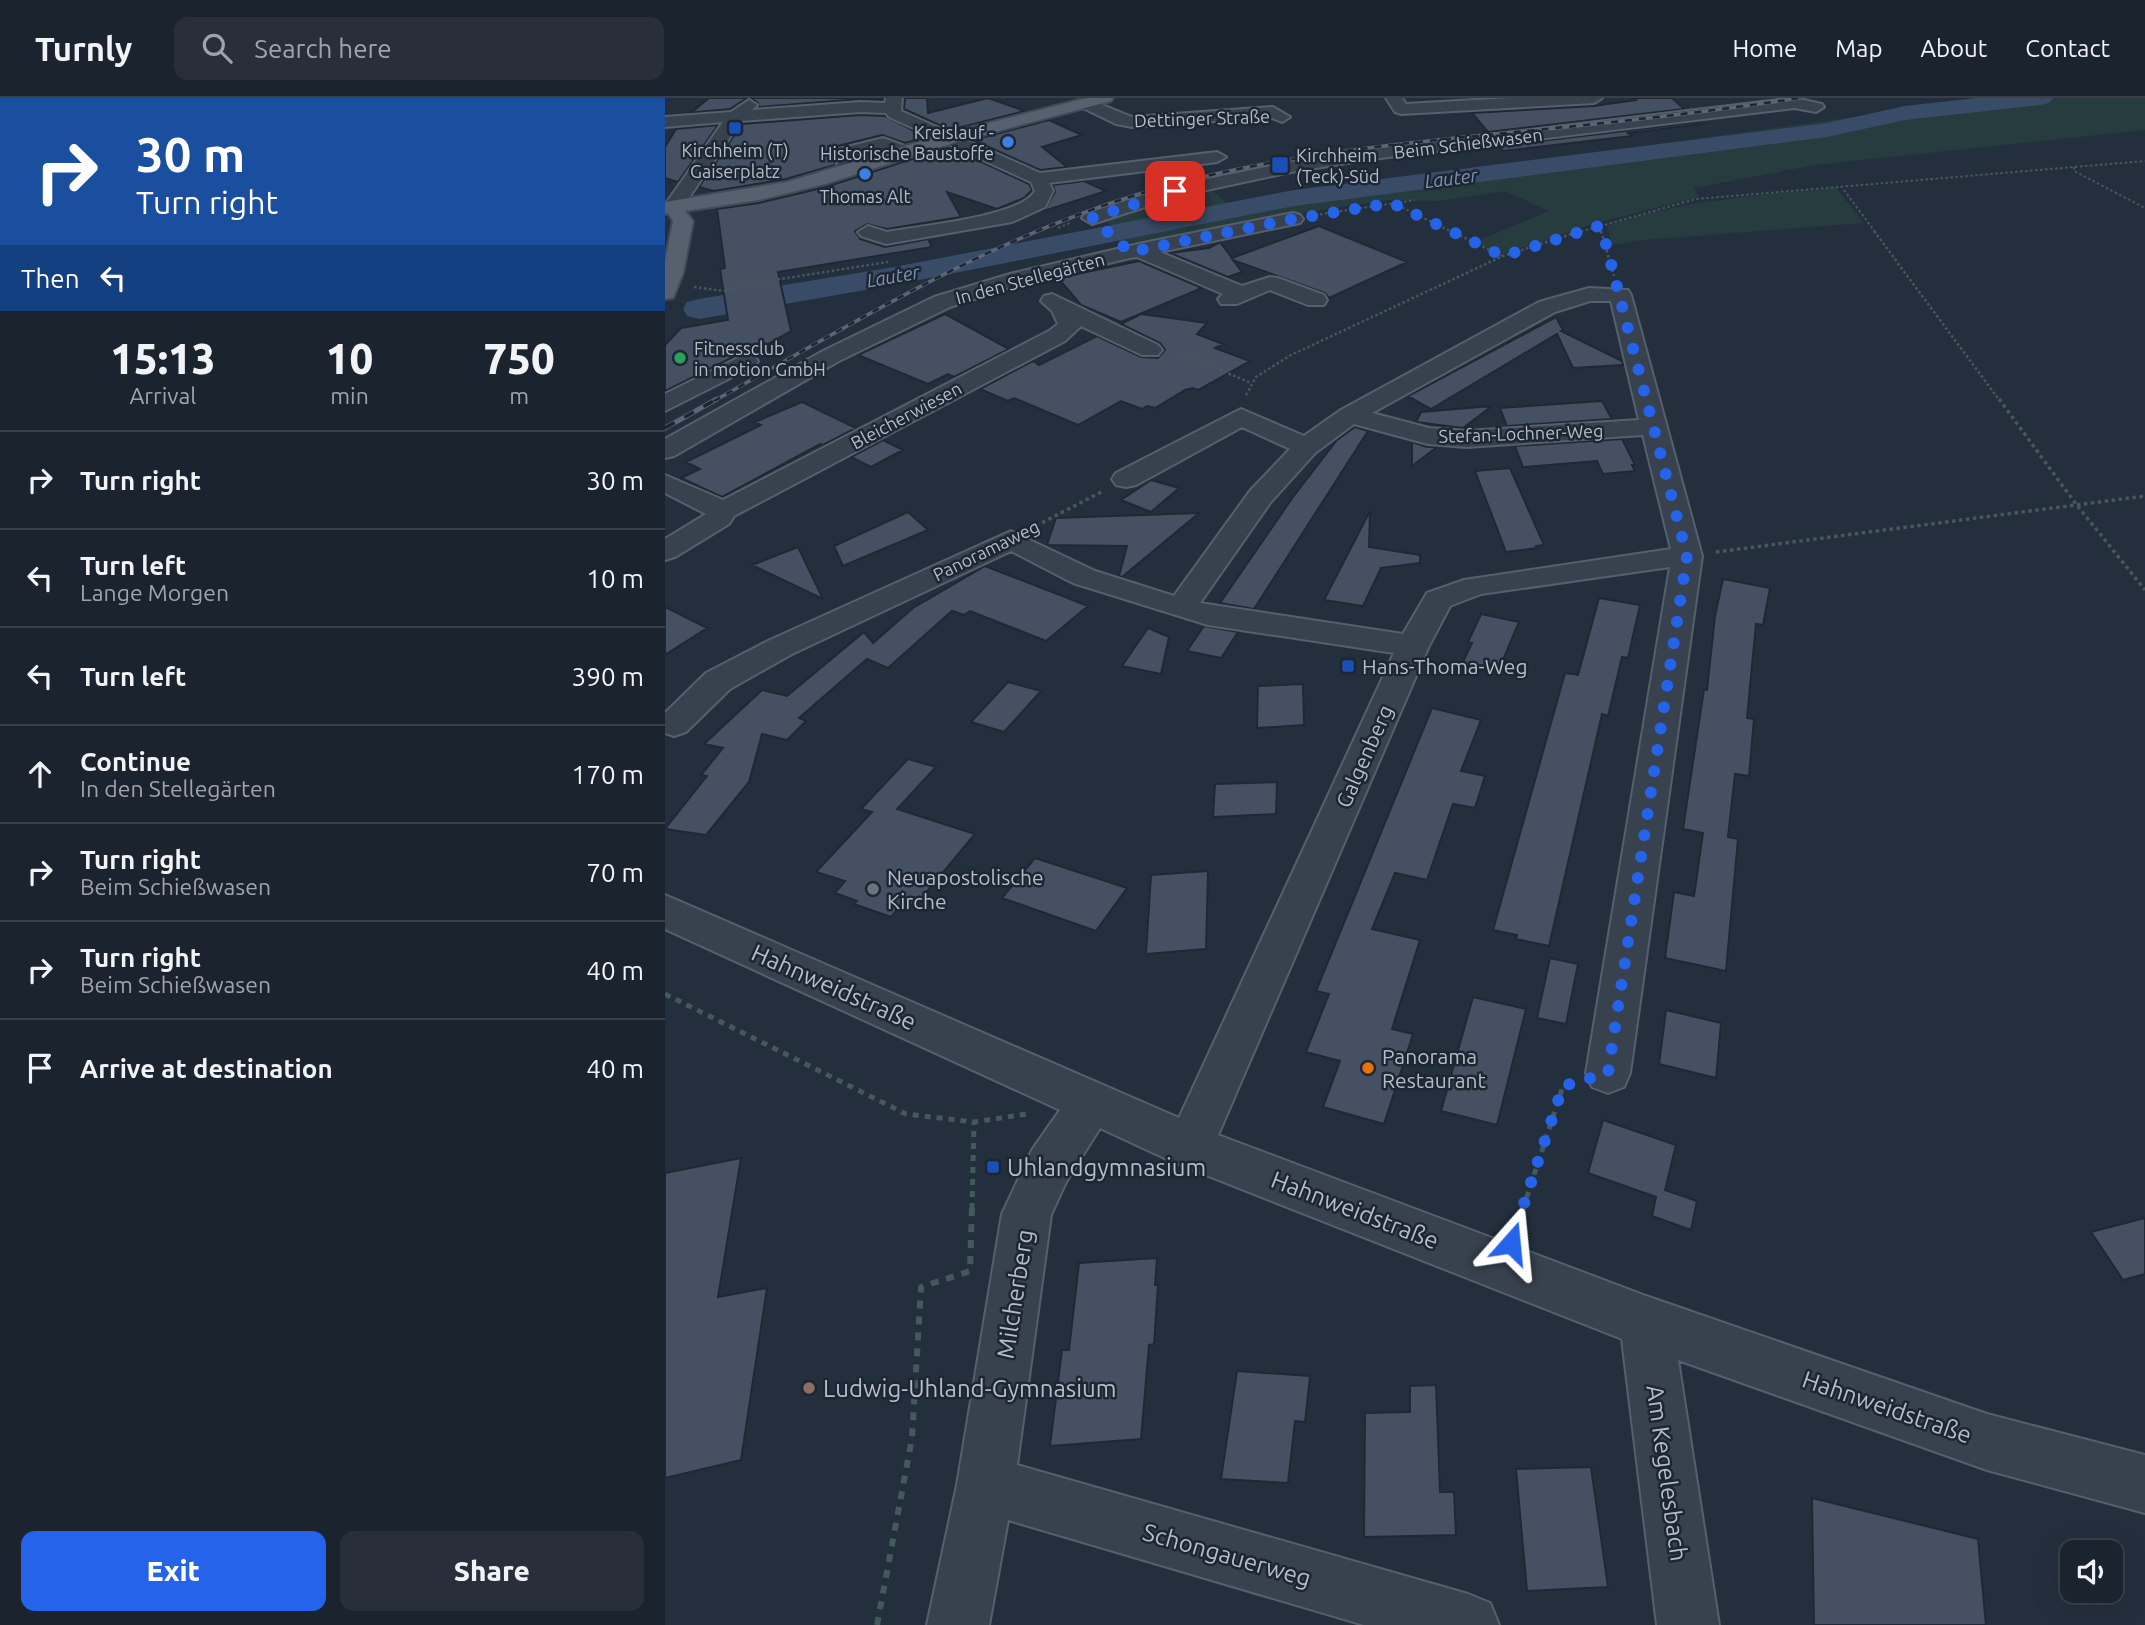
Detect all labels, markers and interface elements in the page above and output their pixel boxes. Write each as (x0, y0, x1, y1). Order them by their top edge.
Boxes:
search box (174, 17, 664, 80)
icon: search (198, 29, 236, 67)
text: Turnly (35, 30, 132, 67)
text: Search here (254, 34, 392, 63)
text: Home (1732, 35, 1797, 62)
text: Map (1835, 35, 1882, 62)
text: About (1920, 35, 1987, 62)
text: Contact (2025, 35, 2110, 62)
street label: Dettinger Straße (1134, 106, 1270, 130)
marker: Kirchheim (T) Gaiserplatz (727, 120, 743, 136)
place label: Kreislauf - Historische Baustoffe (820, 122, 994, 163)
street label: Beim Schießwasen (1393, 124, 1543, 162)
icon: right (21, 126, 112, 217)
text: 30 m (136, 126, 245, 181)
marker: Kreislauf - Historische Baustoffe (1000, 134, 1016, 150)
place label: Kirchheim (T) Gaiserplatz (681, 140, 789, 181)
place label: Kirchheim (Teck)-Süd (1296, 145, 1380, 187)
marker: Kirchheim (Teck)-Süd (1270, 155, 1290, 175)
pin (1145, 161, 1205, 221)
water label: Lauter (1423, 164, 1480, 192)
marker: Thomas Alt (857, 166, 873, 182)
icon: arrive (1156, 172, 1194, 210)
text: Turn right (136, 184, 278, 220)
place label: Thomas Alt (819, 186, 911, 206)
street label: In den Stellegärten (953, 248, 1107, 308)
icon: left (94, 259, 132, 297)
water label: Lauter (865, 260, 922, 291)
text: Then (21, 264, 80, 293)
text: 15:13 (110, 335, 215, 382)
text: 10 (326, 335, 373, 382)
text: 750 (484, 335, 555, 382)
place label: Fitnessclub in motion GmbH (694, 338, 826, 379)
marker: Fitnessclub in motion GmbH (672, 350, 688, 366)
street label: Bleicherwiesen (847, 377, 965, 453)
text: Arrival (129, 383, 196, 408)
text: min (330, 383, 369, 408)
text: m (509, 383, 529, 408)
street label: Stefan-Lochner-Weg (1438, 420, 1604, 446)
icon: right (21, 461, 59, 499)
text: Turn right (80, 466, 201, 495)
text: 30 m (586, 466, 644, 495)
street label: Panoramaweg (930, 516, 1042, 584)
text: Turn left (80, 551, 186, 580)
icon: left (21, 559, 59, 597)
text: 10 m (586, 564, 644, 593)
text: Lange Morgen (80, 580, 229, 605)
place label: Hans-Thoma-Weg (1362, 654, 1527, 678)
icon: left (21, 657, 59, 695)
marker: Hans-Thoma-Weg (1340, 658, 1356, 674)
text: Turn left (80, 662, 186, 691)
text: 390 m (572, 662, 644, 691)
street label: Galgenberg (1331, 701, 1397, 811)
text: Continue (80, 747, 191, 776)
icon: ahead (21, 755, 59, 793)
text: 170 m (572, 760, 644, 789)
text: In den Stellegärten (80, 776, 276, 801)
text: Turn right (80, 845, 201, 874)
icon: right (21, 853, 59, 891)
text: 70 m (586, 858, 644, 887)
place label: Neuapostolische Kirche (887, 865, 1044, 913)
text: Beim Schießwasen (80, 874, 271, 899)
marker: Neuapostolische Kirche (865, 881, 881, 897)
street label: Hahnweidstraße (748, 939, 920, 1035)
text: Turn right (80, 943, 201, 972)
icon: right (21, 951, 59, 989)
text: 40 m (586, 956, 644, 985)
text: Beim Schießwasen (80, 972, 271, 997)
place label: Panorama Restaurant (1382, 1044, 1486, 1092)
icon: arrive (21, 1049, 59, 1087)
text: Arrive at destination (80, 1054, 333, 1083)
text: 40 m (586, 1054, 644, 1083)
marker: Panorama Restaurant (1360, 1060, 1376, 1076)
place label: Uhlandgymnasium (1007, 1154, 1206, 1181)
marker: Uhlandgymnasium (985, 1159, 1001, 1175)
street label: Hahnweidstraße (1267, 1166, 1443, 1254)
position arrow (1474, 1206, 1548, 1280)
street label: Milcherberg (991, 1228, 1039, 1360)
street label: Hahnweidstraße (1799, 1365, 1975, 1449)
place label: Ludwig-Uhland-Gymnasium (823, 1375, 1116, 1402)
marker: Ludwig-Uhland-Gymnasium (801, 1380, 817, 1396)
street label: Am Kegelesbach (1641, 1383, 1693, 1563)
street label: Schongauerweg (1140, 1518, 1314, 1592)
button: Exit (21, 1531, 326, 1611)
button: Share (340, 1531, 644, 1611)
map controls (2060, 1540, 2123, 1603)
button: sound (2060, 1540, 2123, 1603)

